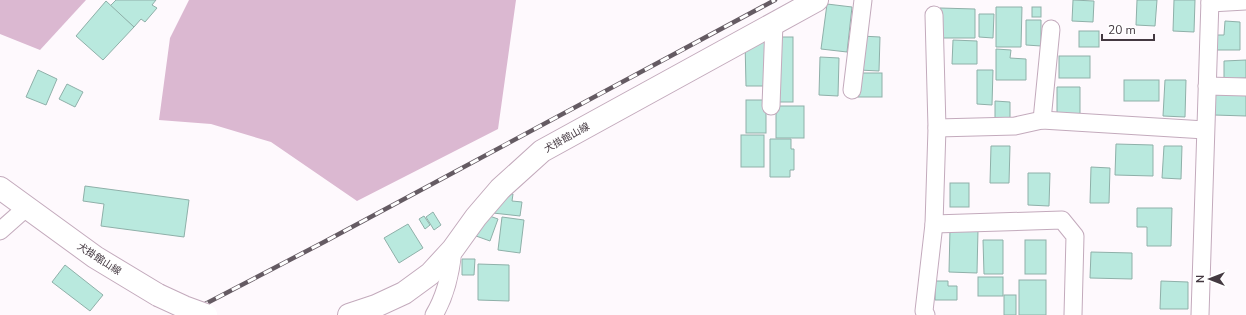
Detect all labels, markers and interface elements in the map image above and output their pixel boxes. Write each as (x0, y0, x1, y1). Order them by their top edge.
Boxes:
scale bar (1102, 16, 1154, 42)
text: 20 m (1108, 22, 1136, 38)
street label: 犬掛館山線 (542, 120, 592, 156)
street label: 犬掛館山線 (74, 240, 124, 278)
north arrow (1190, 259, 1230, 299)
text: N (1193, 275, 1208, 283)

